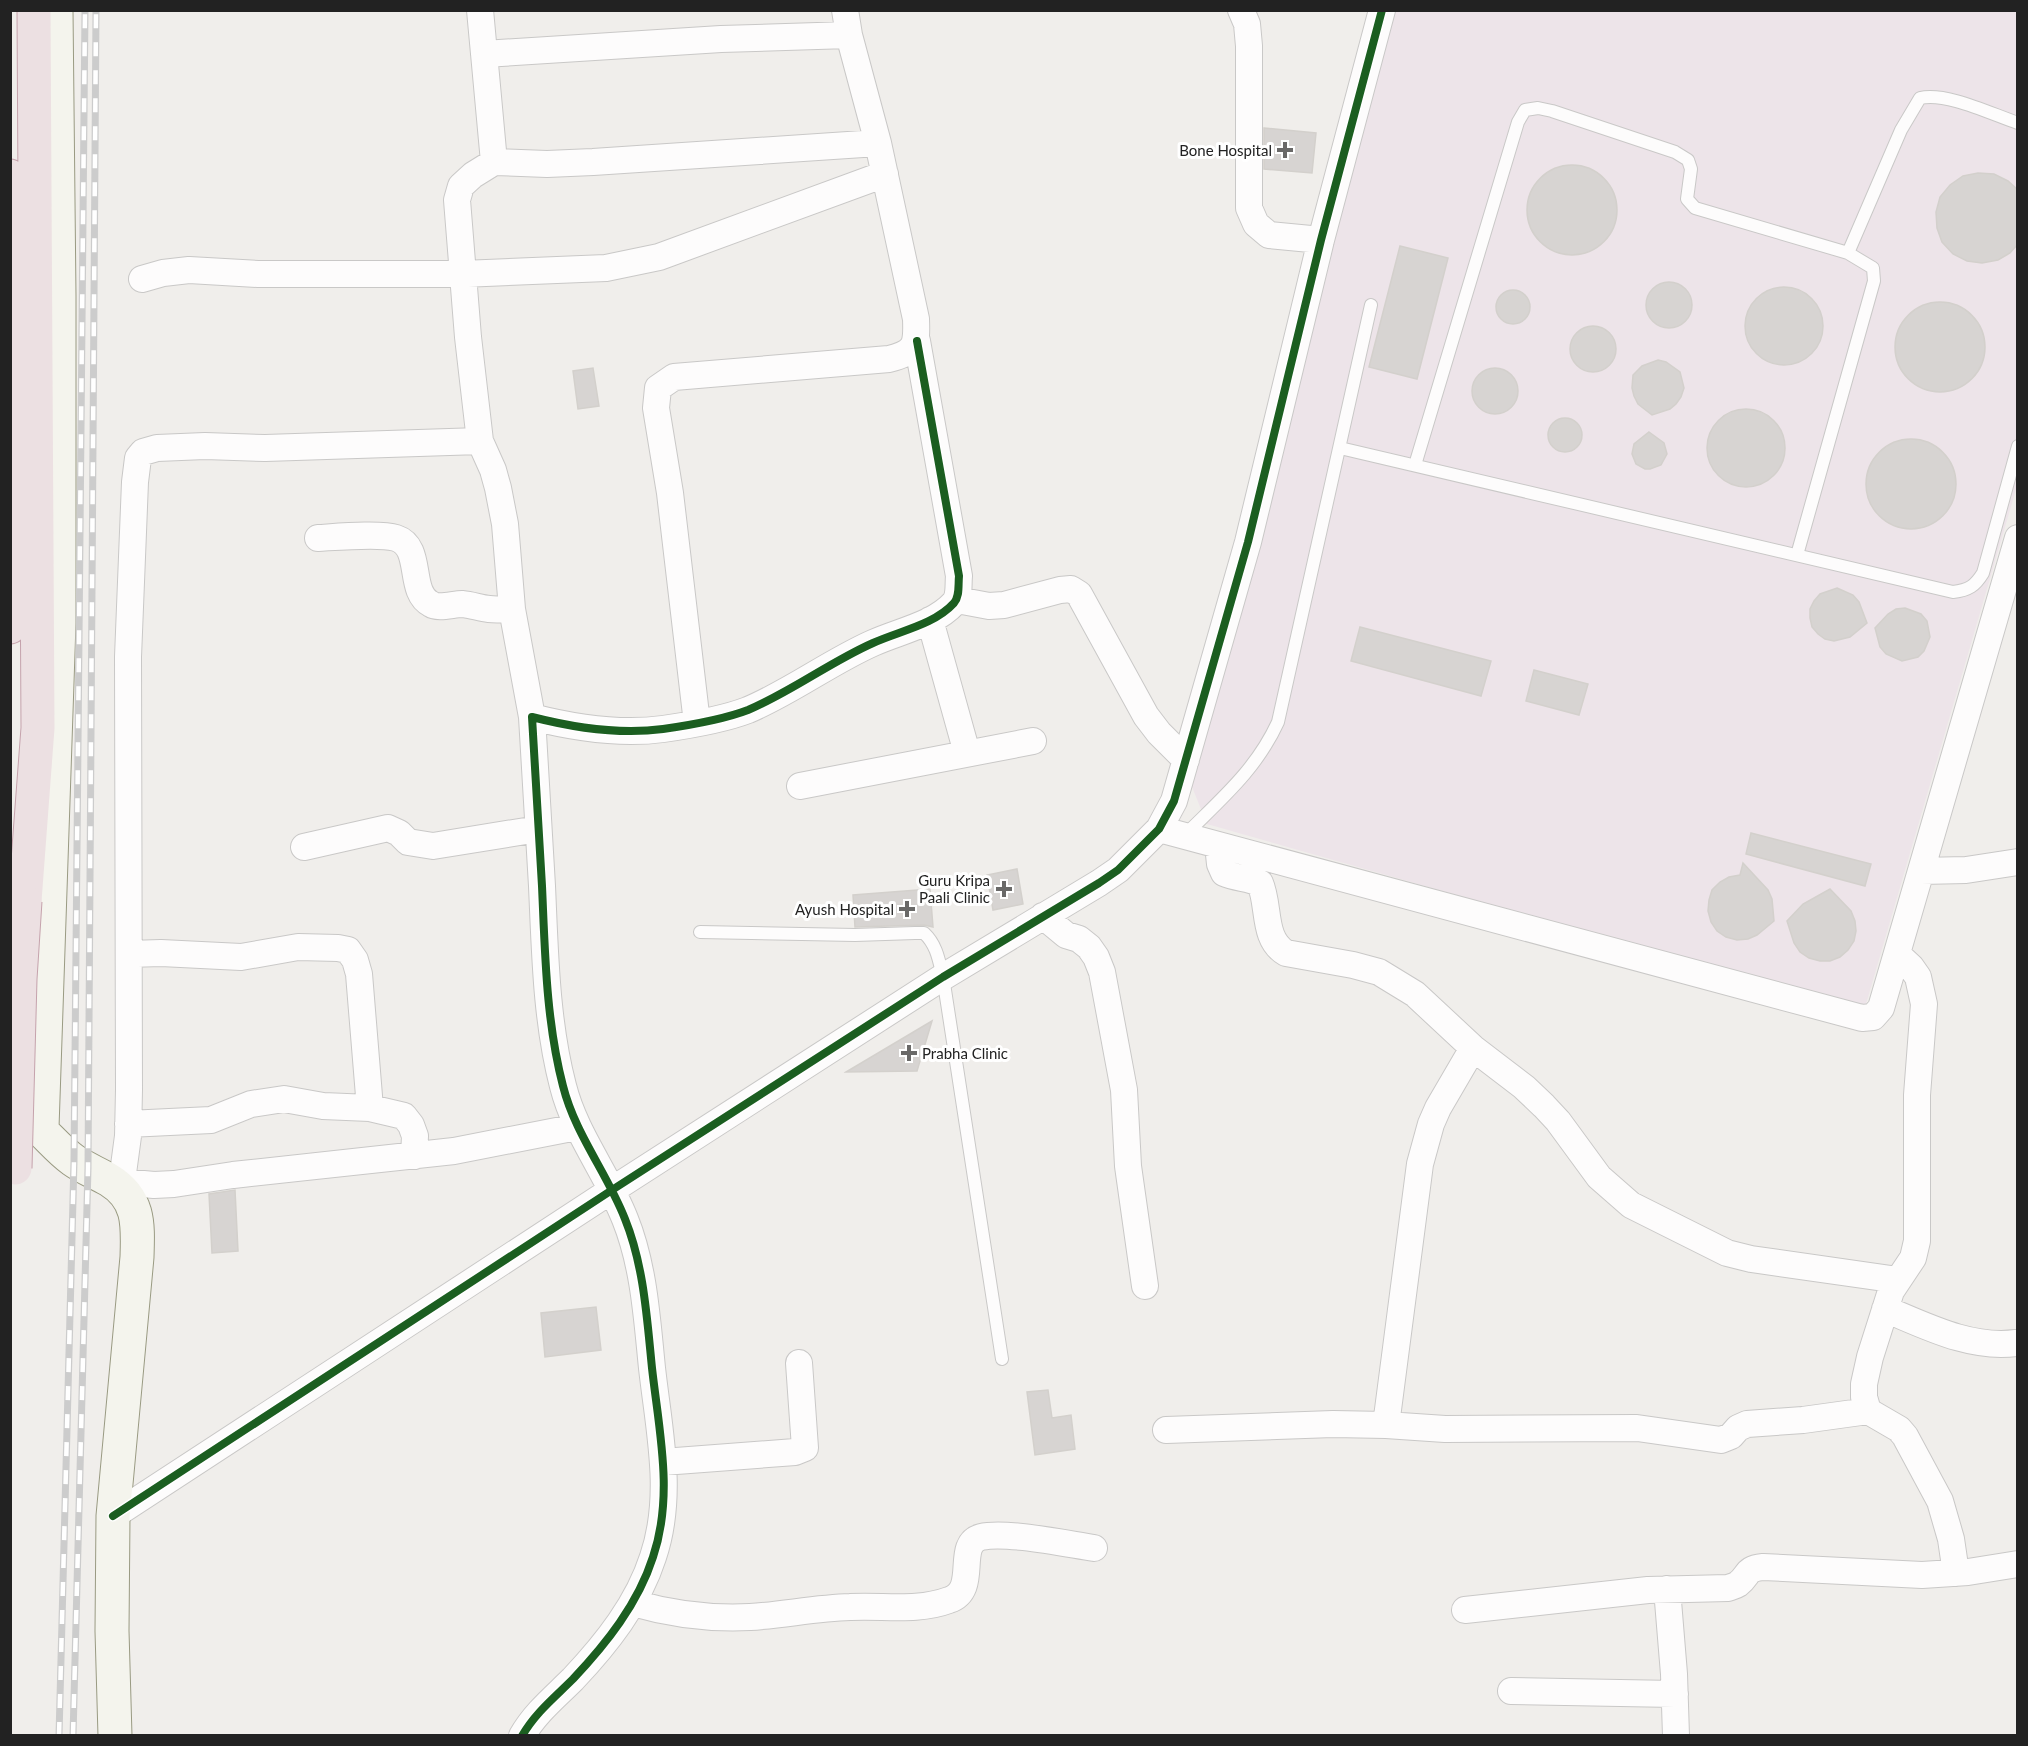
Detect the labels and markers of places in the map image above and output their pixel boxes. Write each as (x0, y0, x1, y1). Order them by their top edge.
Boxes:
place label: Bone Hospital (1179, 141, 1272, 159)
marker: Bone Hospital (1276, 141, 1294, 159)
place label: Guru Kripa Paali Clinic (918, 871, 990, 906)
marker: Guru Kripa Paali Clinic (995, 880, 1013, 898)
place label: Ayush Hospital (795, 900, 894, 918)
marker: Ayush Hospital (898, 900, 916, 918)
marker: Prabha Clinic (900, 1044, 918, 1062)
place label: Prabha Clinic (922, 1044, 1008, 1062)

